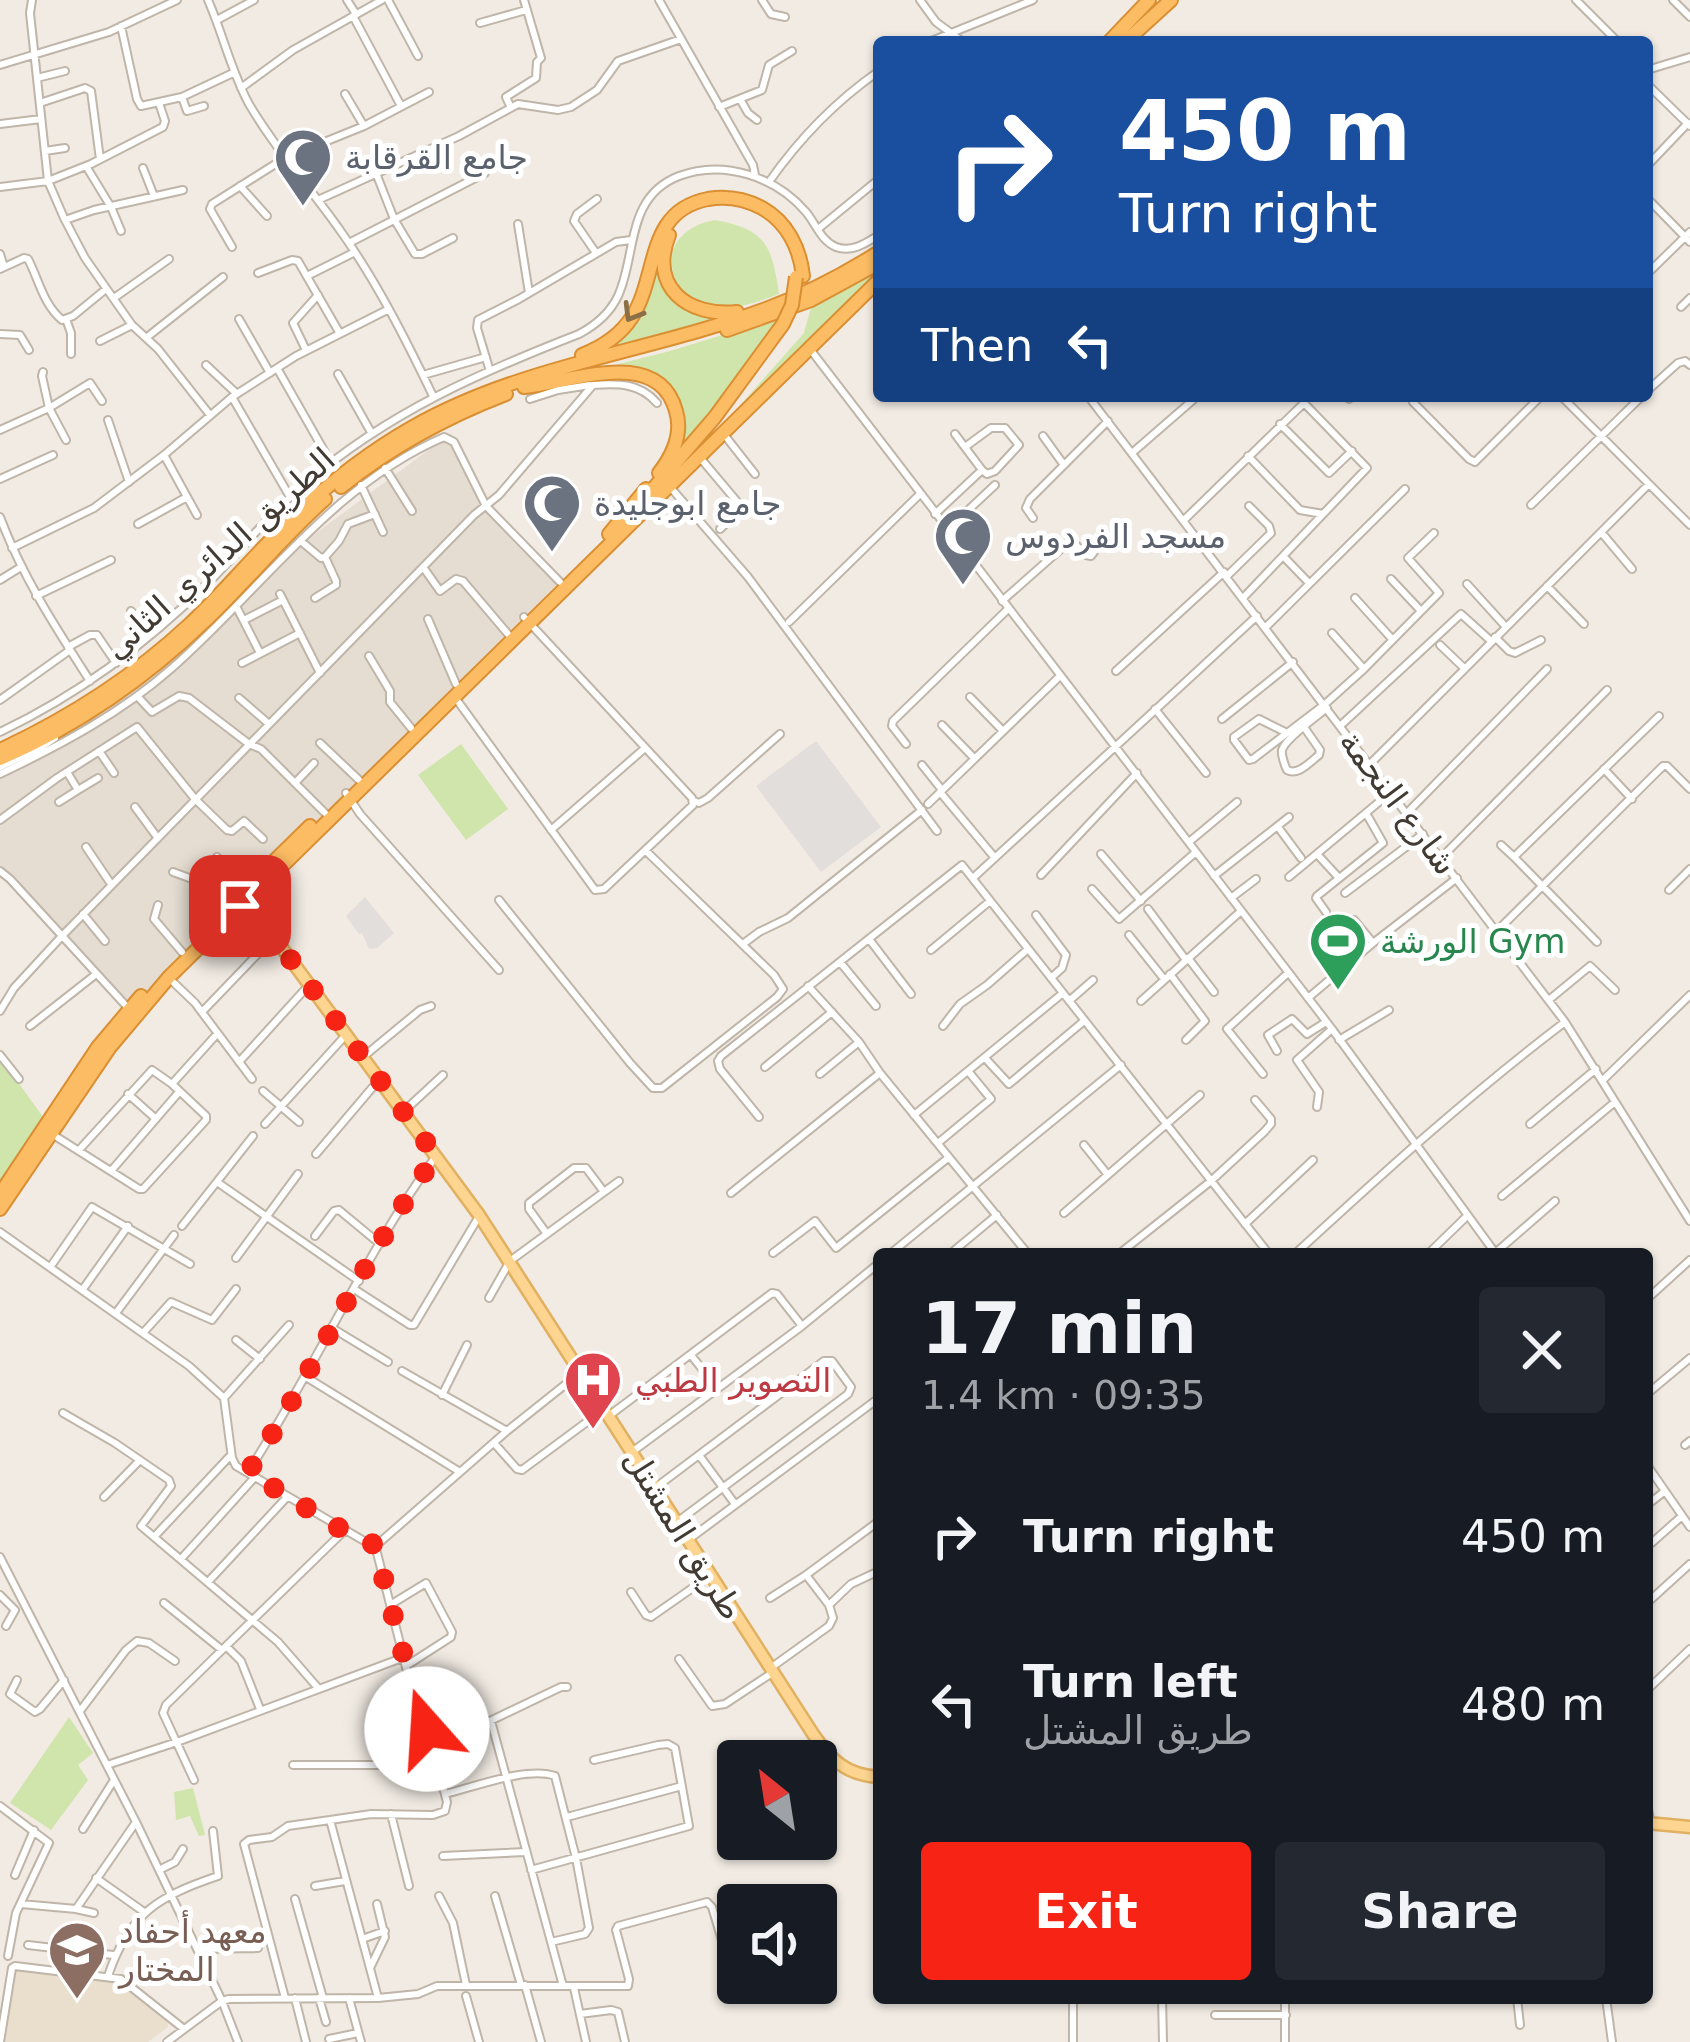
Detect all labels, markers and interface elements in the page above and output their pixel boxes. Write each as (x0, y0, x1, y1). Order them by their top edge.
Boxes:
text: 450 m (1119, 82, 1411, 180)
icon: right (921, 84, 1077, 240)
mosque icon: جامع القرقابة (272, 126, 334, 208)
place label: جامع القرقابة (345, 138, 528, 177)
text: Turn right (1119, 182, 1378, 245)
one-way arrow (624, 300, 646, 322)
icon: left (1057, 312, 1123, 378)
text: Then (921, 319, 1033, 372)
street label: الطريق الدائري الثاني (96, 439, 343, 668)
mosque icon: جامع ابوجليدة (521, 472, 583, 554)
place label: جامع ابوجليدة (594, 484, 781, 523)
mosque icon: مسجد الفردوس (932, 505, 994, 587)
place label: مسجد الفردوس (1005, 517, 1226, 556)
street label: شارع النجمة (1332, 722, 1466, 882)
pin (189, 855, 291, 957)
icon: arrive (207, 873, 273, 939)
sports icon: الورشة Gym (1307, 910, 1369, 992)
place label: الورشة Gym (1380, 922, 1565, 961)
text: 17 min (921, 1286, 1197, 1370)
button: close (1479, 1287, 1605, 1413)
hospital icon: التصوير الطبي (562, 1349, 624, 1431)
place label: التصوير الطبي (635, 1361, 832, 1400)
text: 1.4 km · 09:35 (921, 1373, 1206, 1418)
street label: طريق المشتل (615, 1442, 752, 1628)
icon: right (921, 1503, 987, 1569)
text: Turn right (1023, 1510, 1274, 1563)
text: 450 m (1461, 1510, 1605, 1563)
text: Turn left (1023, 1655, 1238, 1708)
position arrow (364, 1666, 490, 1792)
icon: left (921, 1671, 987, 1737)
text: 480 m (1461, 1678, 1605, 1731)
text: طريق المشتل (1023, 1708, 1253, 1753)
north arrow (717, 1740, 837, 1860)
map controls (717, 1740, 837, 2004)
button: Exit (921, 1842, 1251, 1980)
button: Share (1275, 1842, 1605, 1980)
button: sound (717, 1884, 837, 2004)
place label: معهد أحفاد المختار (117, 1910, 267, 1989)
school or university icon: معهد أحفاد المختار (46, 1919, 108, 2001)

